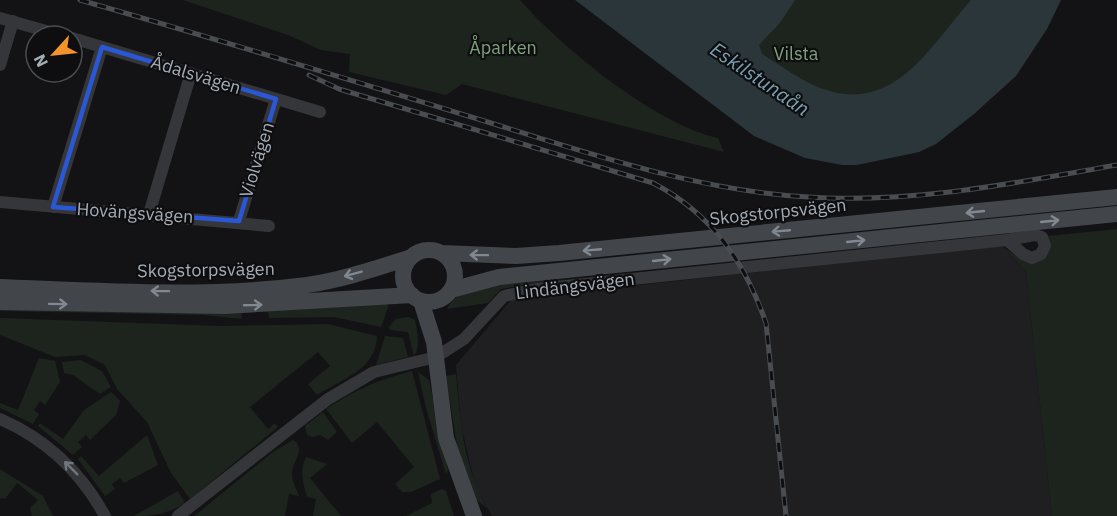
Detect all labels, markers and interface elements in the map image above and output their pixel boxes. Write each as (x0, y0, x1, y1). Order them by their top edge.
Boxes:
north arrow (24, 24, 84, 84)
park label: Åparken (469, 35, 537, 59)
water label: Eskilstunaån (705, 35, 815, 122)
park label: Vilsta (774, 42, 819, 65)
street label: Ådalsvägen (148, 49, 244, 99)
text: N (29, 51, 52, 71)
street label: Violvägen (234, 119, 279, 201)
street label: Skogstorpsvägen (708, 193, 848, 230)
street label: Hovängsvägen (76, 197, 194, 228)
one-way arrow (966, 206, 986, 217)
one-way arrow (1040, 215, 1060, 226)
one-way arrow (772, 226, 792, 237)
one-way arrow (846, 235, 866, 246)
one-way arrow (583, 245, 603, 256)
one-way arrow (470, 249, 490, 261)
one-way arrow (652, 254, 672, 265)
street label: Skogstorpsvägen (137, 257, 275, 282)
street label: Lindängsvägen (514, 267, 636, 304)
one-way arrow (344, 269, 363, 280)
one-way arrow (150, 285, 170, 297)
one-way arrow (48, 298, 68, 310)
one-way arrow (243, 300, 263, 311)
one-way arrow (64, 461, 79, 476)

